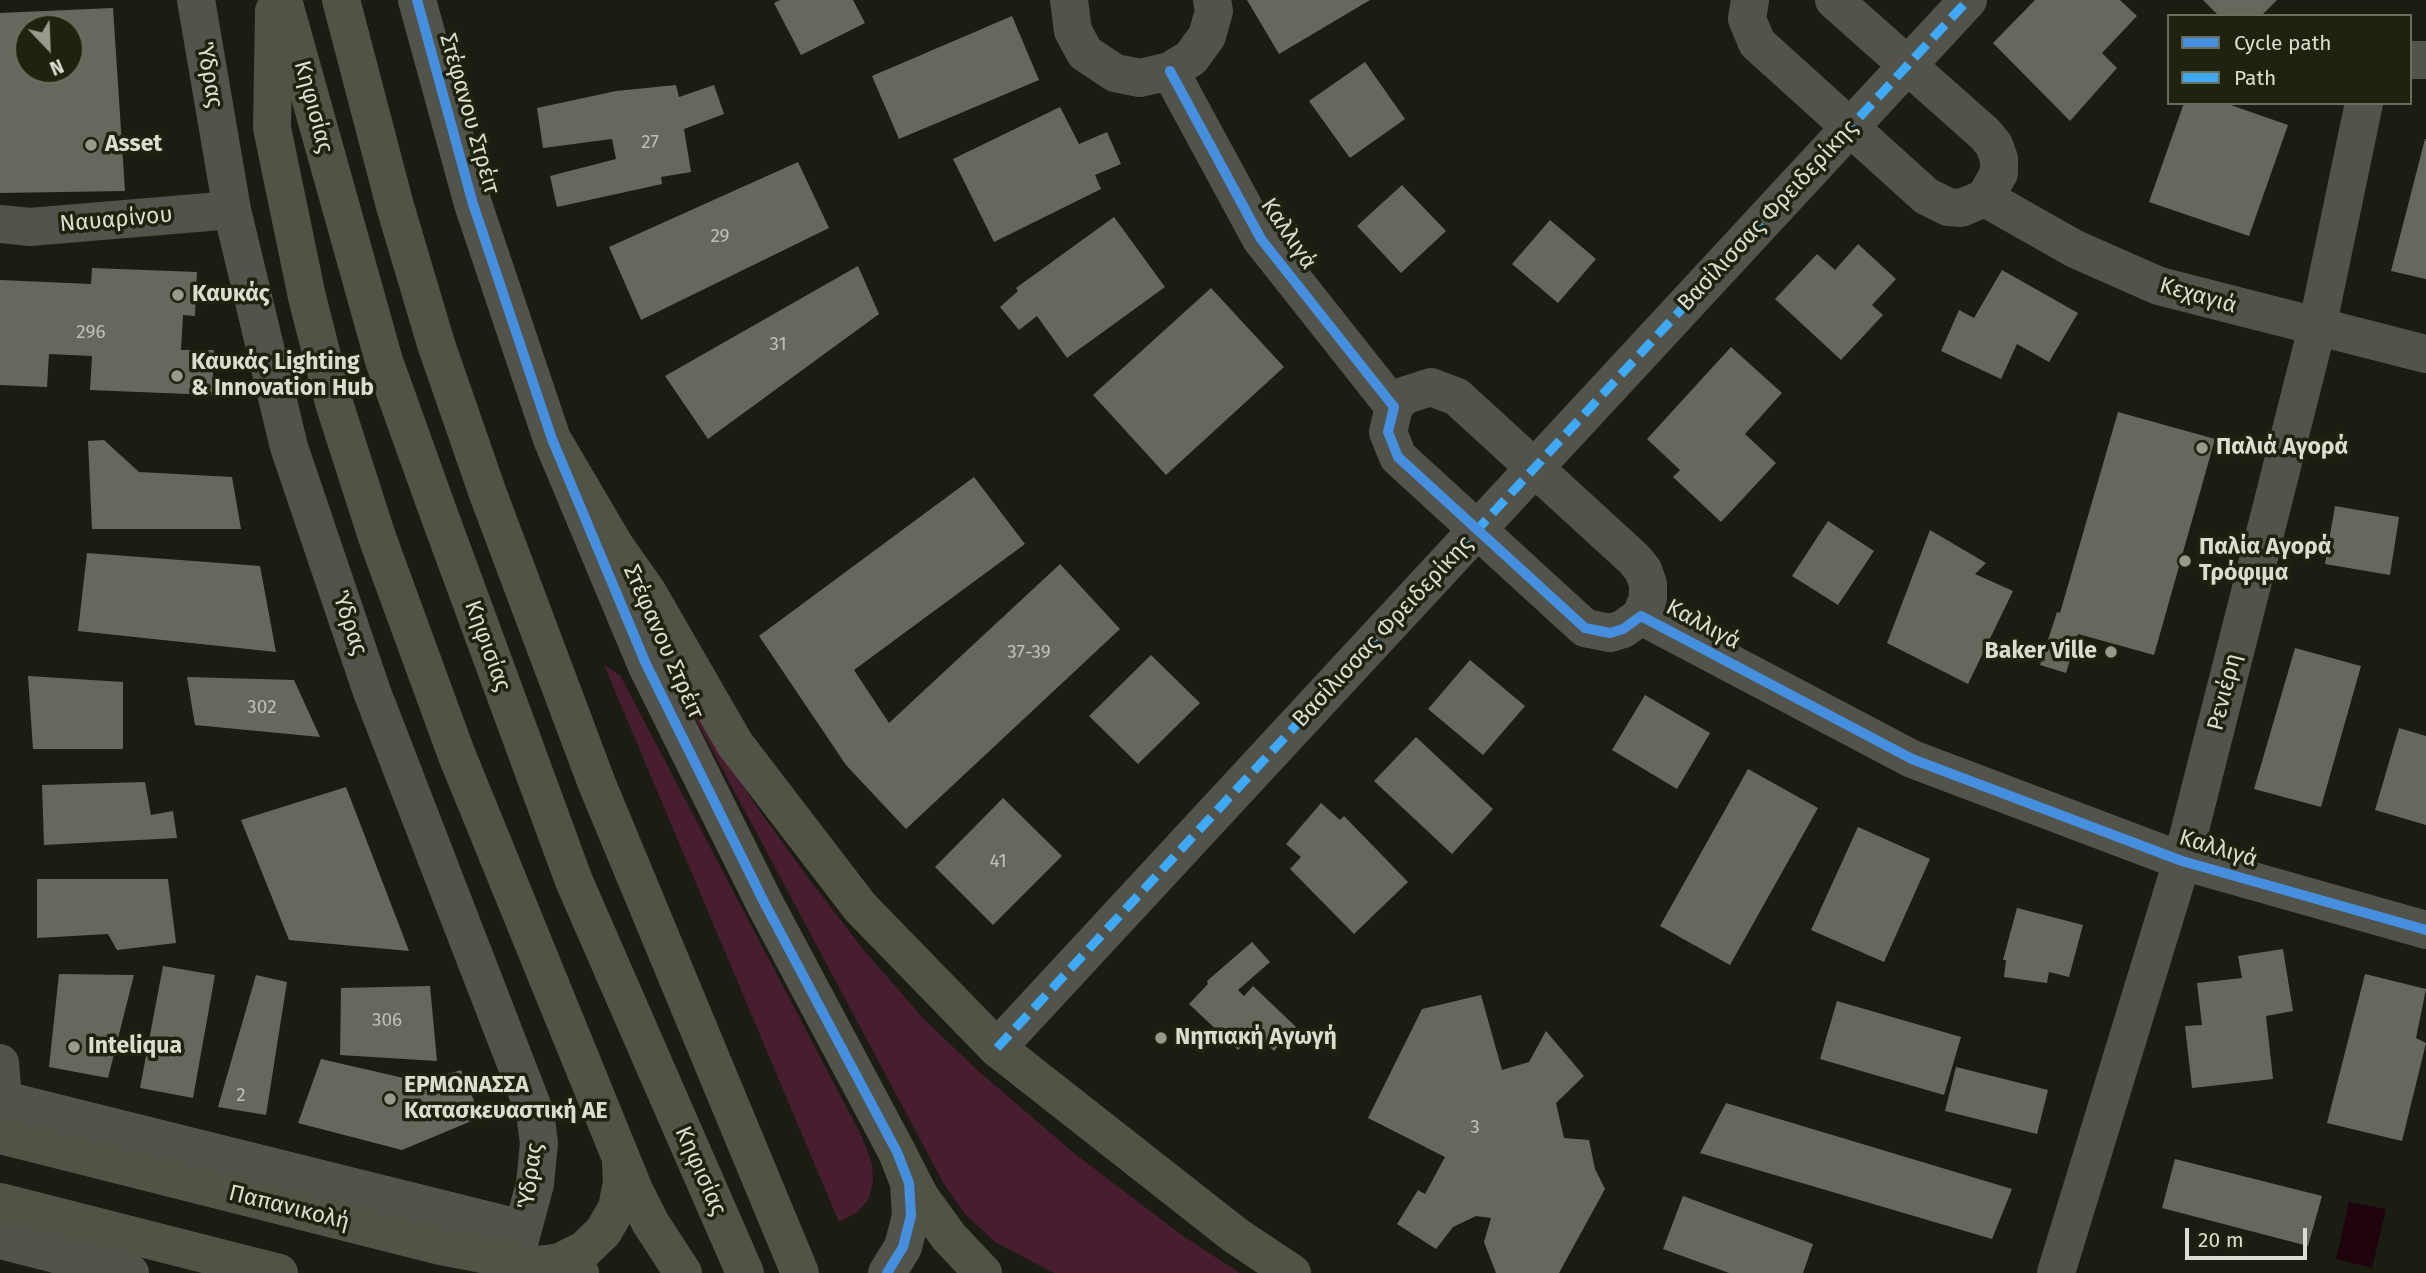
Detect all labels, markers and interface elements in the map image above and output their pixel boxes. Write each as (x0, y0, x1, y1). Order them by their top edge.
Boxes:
north arrow (14, 14, 84, 84)
legend (2167, 14, 2412, 105)
text: Cycle path (2234, 30, 2332, 56)
street label: Στέφανου Στρέιτ (433, 31, 505, 197)
street label: Ύδρας (190, 40, 228, 110)
text: N (46, 54, 67, 80)
street label: Κηφισίας (287, 58, 339, 156)
text: Path (2234, 65, 2276, 91)
street label: Βασίλισσας Φρειδερίκης (1672, 115, 1864, 317)
place label: Asset (105, 131, 162, 159)
house number: 27 (641, 132, 659, 154)
marker: Asset (83, 137, 99, 153)
street label: Καλλιγά (1254, 193, 1322, 275)
street label: Ναυαρίνου (58, 201, 174, 239)
house number: 29 (710, 226, 730, 248)
street label: Κεχαγιά (2156, 272, 2240, 320)
place label: Καυκάς (192, 281, 270, 309)
marker: Καυκάς (170, 287, 186, 303)
house number: 296 (76, 322, 106, 344)
house number: 31 (769, 334, 787, 356)
place label: Καυκάς Lighting & Innovation Hub (191, 349, 374, 403)
marker: Καυκάς Lighting & Innovation Hub (169, 368, 185, 384)
place label: Παλιά Αγορά (2216, 434, 2348, 462)
marker: Παλιά Αγορά (2194, 440, 2210, 456)
street label: Βασίλισσας Φρειδερίκης (1287, 531, 1479, 733)
place label: Παλία Αγορά Τρόφιμα (2199, 534, 2332, 588)
marker: Παλία Αγορά Τρόφιμα (2177, 553, 2193, 569)
street label: Στέφανου Στρέιτ (617, 561, 709, 723)
street label: Ύδρας (325, 587, 373, 659)
street label: Καλλιγά (1661, 594, 1745, 656)
street label: Κηφισίας (458, 597, 516, 695)
place label: Baker Ville (1985, 638, 2097, 666)
house number: 37-39 (1007, 642, 1051, 664)
marker: Baker Ville (2103, 644, 2119, 660)
street label: Ρενιέρη (2202, 651, 2248, 733)
house number: 302 (247, 697, 277, 719)
street label: Καλλιγά (2176, 824, 2260, 874)
house number: 41 (989, 851, 1007, 873)
house number: 306 (372, 1010, 402, 1032)
place label: Νηπιακή Αγωγή (1175, 1024, 1337, 1052)
marker: Νηπιακή Αγωγή (1153, 1030, 1169, 1046)
place label: Inteliqua (88, 1033, 182, 1061)
marker: Inteliqua (66, 1039, 82, 1055)
place label: ΕΡΜΩΝΑΣΣΑ Κατασκευαστική ΑΕ (404, 1072, 608, 1126)
house number: 2 (236, 1085, 246, 1107)
marker: ΕΡΜΩΝΑΣΣΑ Κατασκευαστική ΑΕ (382, 1091, 398, 1107)
house number: 3 (1470, 1117, 1480, 1139)
street label: Κηφισίας (668, 1122, 732, 1220)
street label: Ύδρας (513, 1141, 549, 1211)
street label: Παπανικολή (226, 1180, 352, 1236)
scale bar (2188, 1214, 2310, 1258)
text: 20 m (2198, 1227, 2244, 1253)

